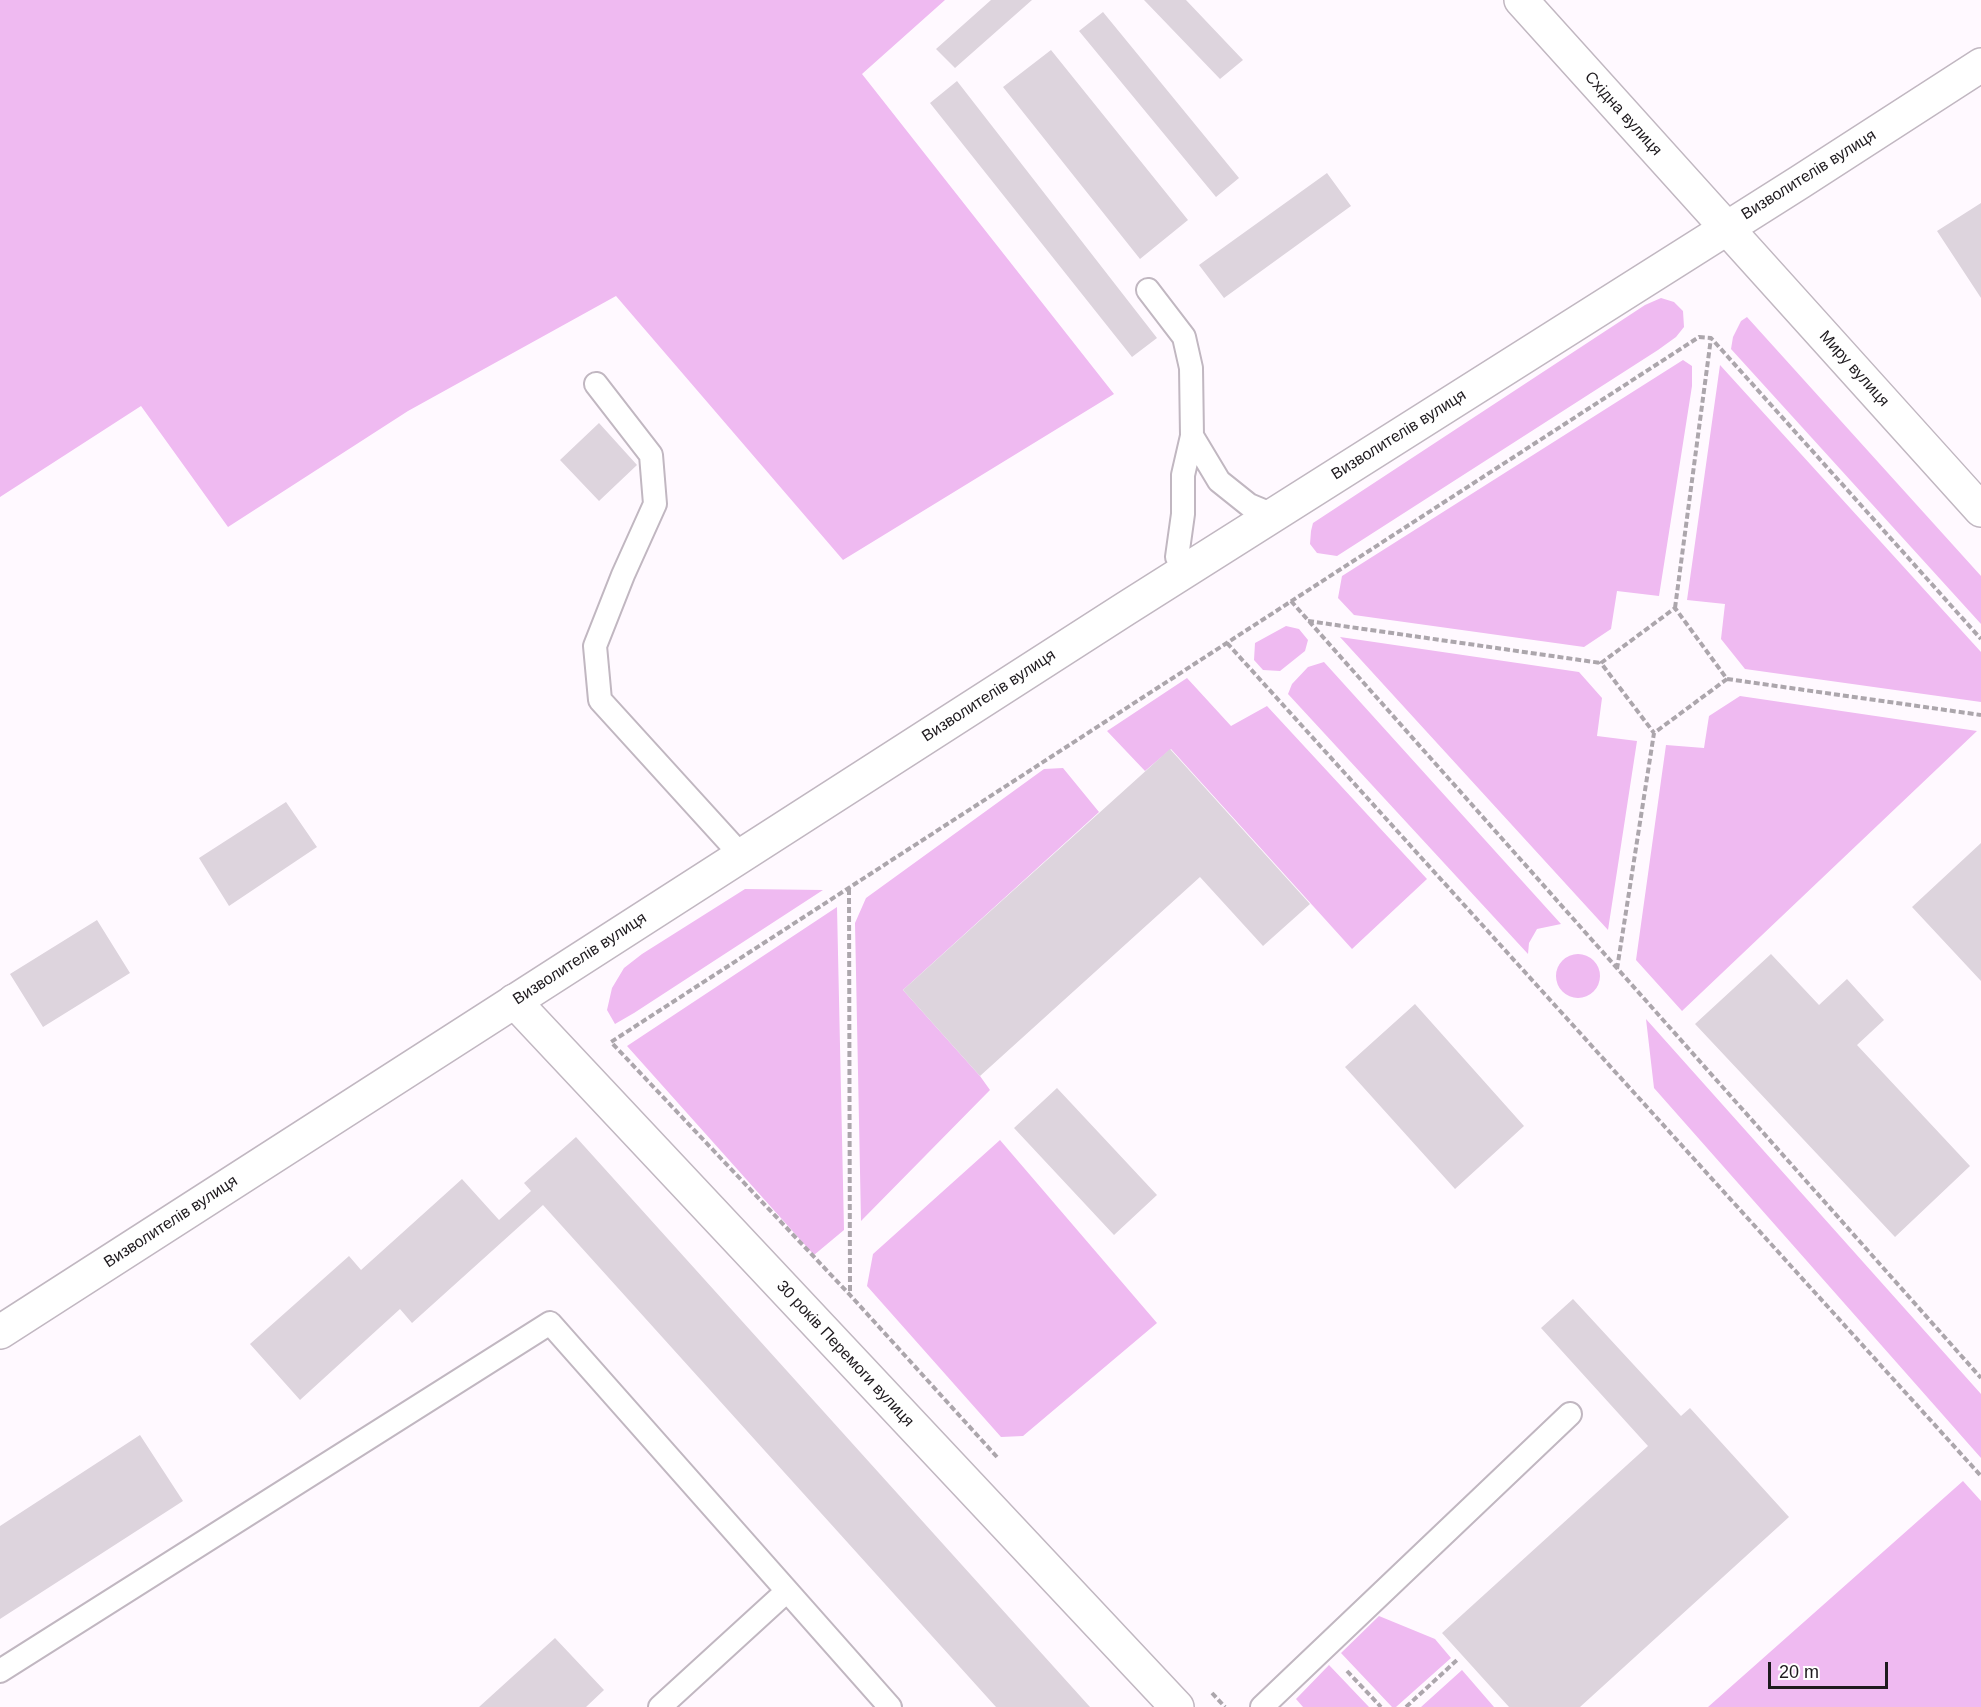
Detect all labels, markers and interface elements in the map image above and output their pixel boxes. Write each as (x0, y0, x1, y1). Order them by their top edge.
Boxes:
street label: Східна вулиця (1580, 68, 1666, 160)
street label: Визволителів вулиця (1738, 126, 1880, 224)
street label: Миру вулиця (1815, 327, 1893, 411)
street label: Визволителів вулиця (1328, 386, 1470, 484)
street label: Визволителів вулиця (919, 646, 1059, 746)
street label: Визволителів вулиця (510, 909, 650, 1009)
street label: Визволителів вулиця (101, 1172, 241, 1272)
street label: 30 років Перемоги вулиця (772, 1277, 918, 1431)
scale bar (1771, 1650, 1891, 1688)
text: 20 m (1779, 1662, 1819, 1682)

